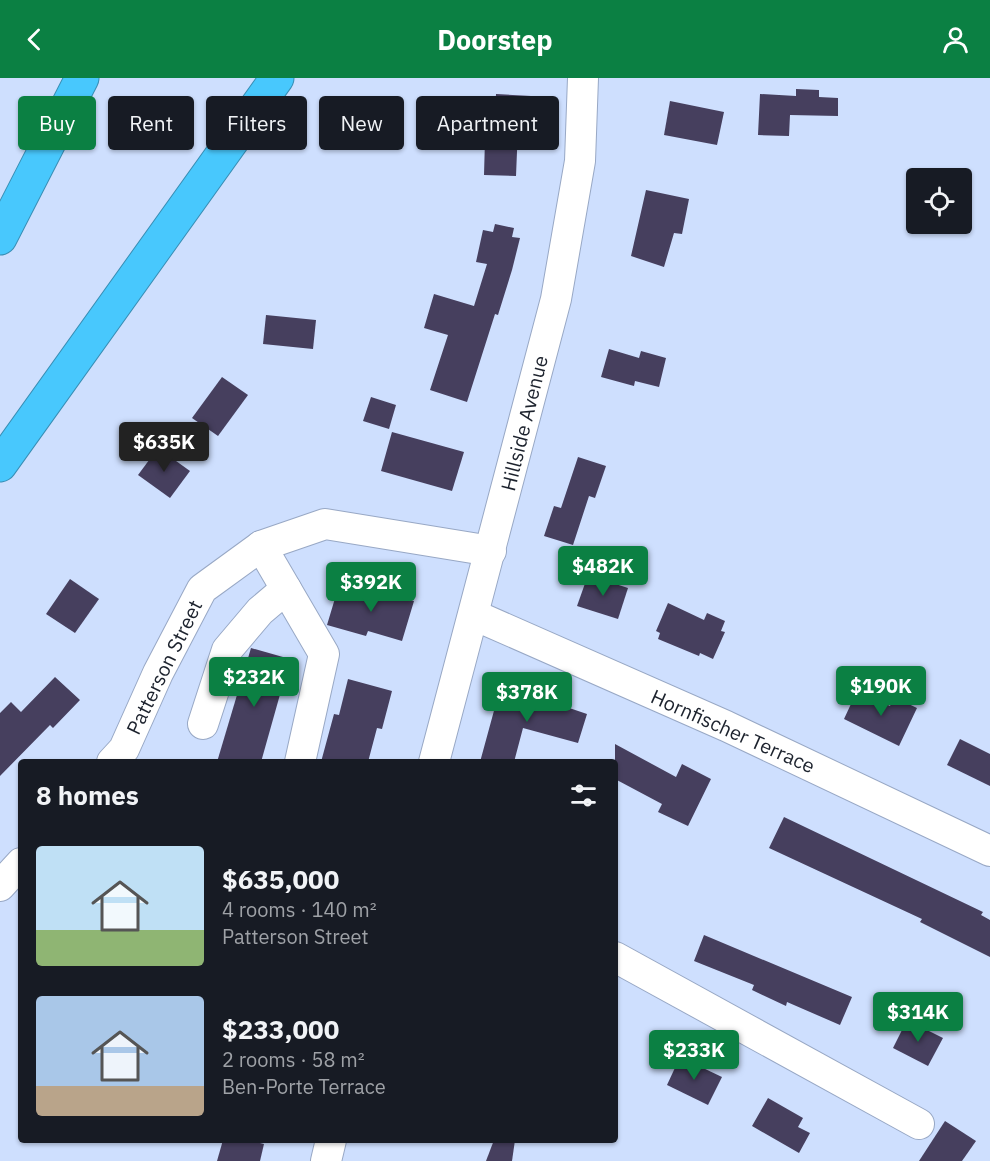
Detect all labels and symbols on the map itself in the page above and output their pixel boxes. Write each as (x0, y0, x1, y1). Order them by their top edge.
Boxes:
street label: Hillside Avenue (494, 352, 554, 494)
pin: $635K (122, 422, 206, 473)
pin: $482K (561, 546, 645, 597)
pin: $392K (329, 562, 413, 613)
street label: Patterson Street (120, 595, 208, 739)
pin: $232K (212, 657, 296, 708)
pin: $190K (839, 666, 923, 717)
pin: $378K (485, 672, 569, 723)
street label: Hornfischer Terrace (647, 683, 819, 779)
pin: $314K (876, 992, 960, 1043)
pin: $233K (652, 1030, 736, 1081)

